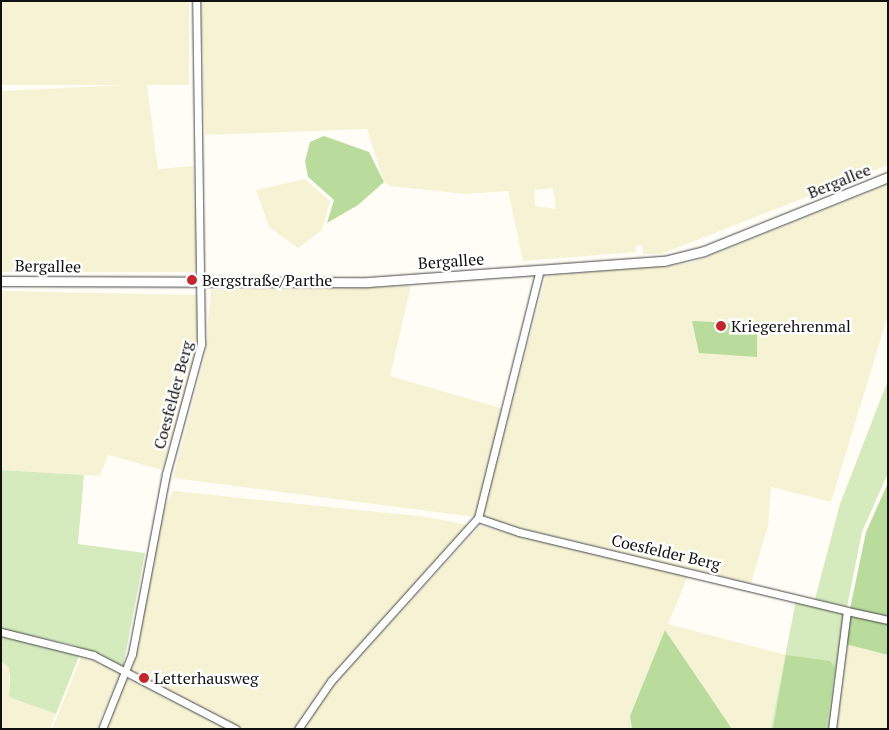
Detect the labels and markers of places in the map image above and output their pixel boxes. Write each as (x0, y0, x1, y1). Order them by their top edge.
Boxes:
place label: Bergstraße/Parthe (202, 270, 332, 290)
marker: Bergstraße/Parthe (186, 274, 198, 286)
place label: Kriegerehrenmal (731, 316, 851, 336)
marker: Kriegerehrenmal (715, 320, 727, 332)
place label: Letterhausweg (154, 668, 258, 688)
marker: Letterhausweg (138, 672, 150, 684)

